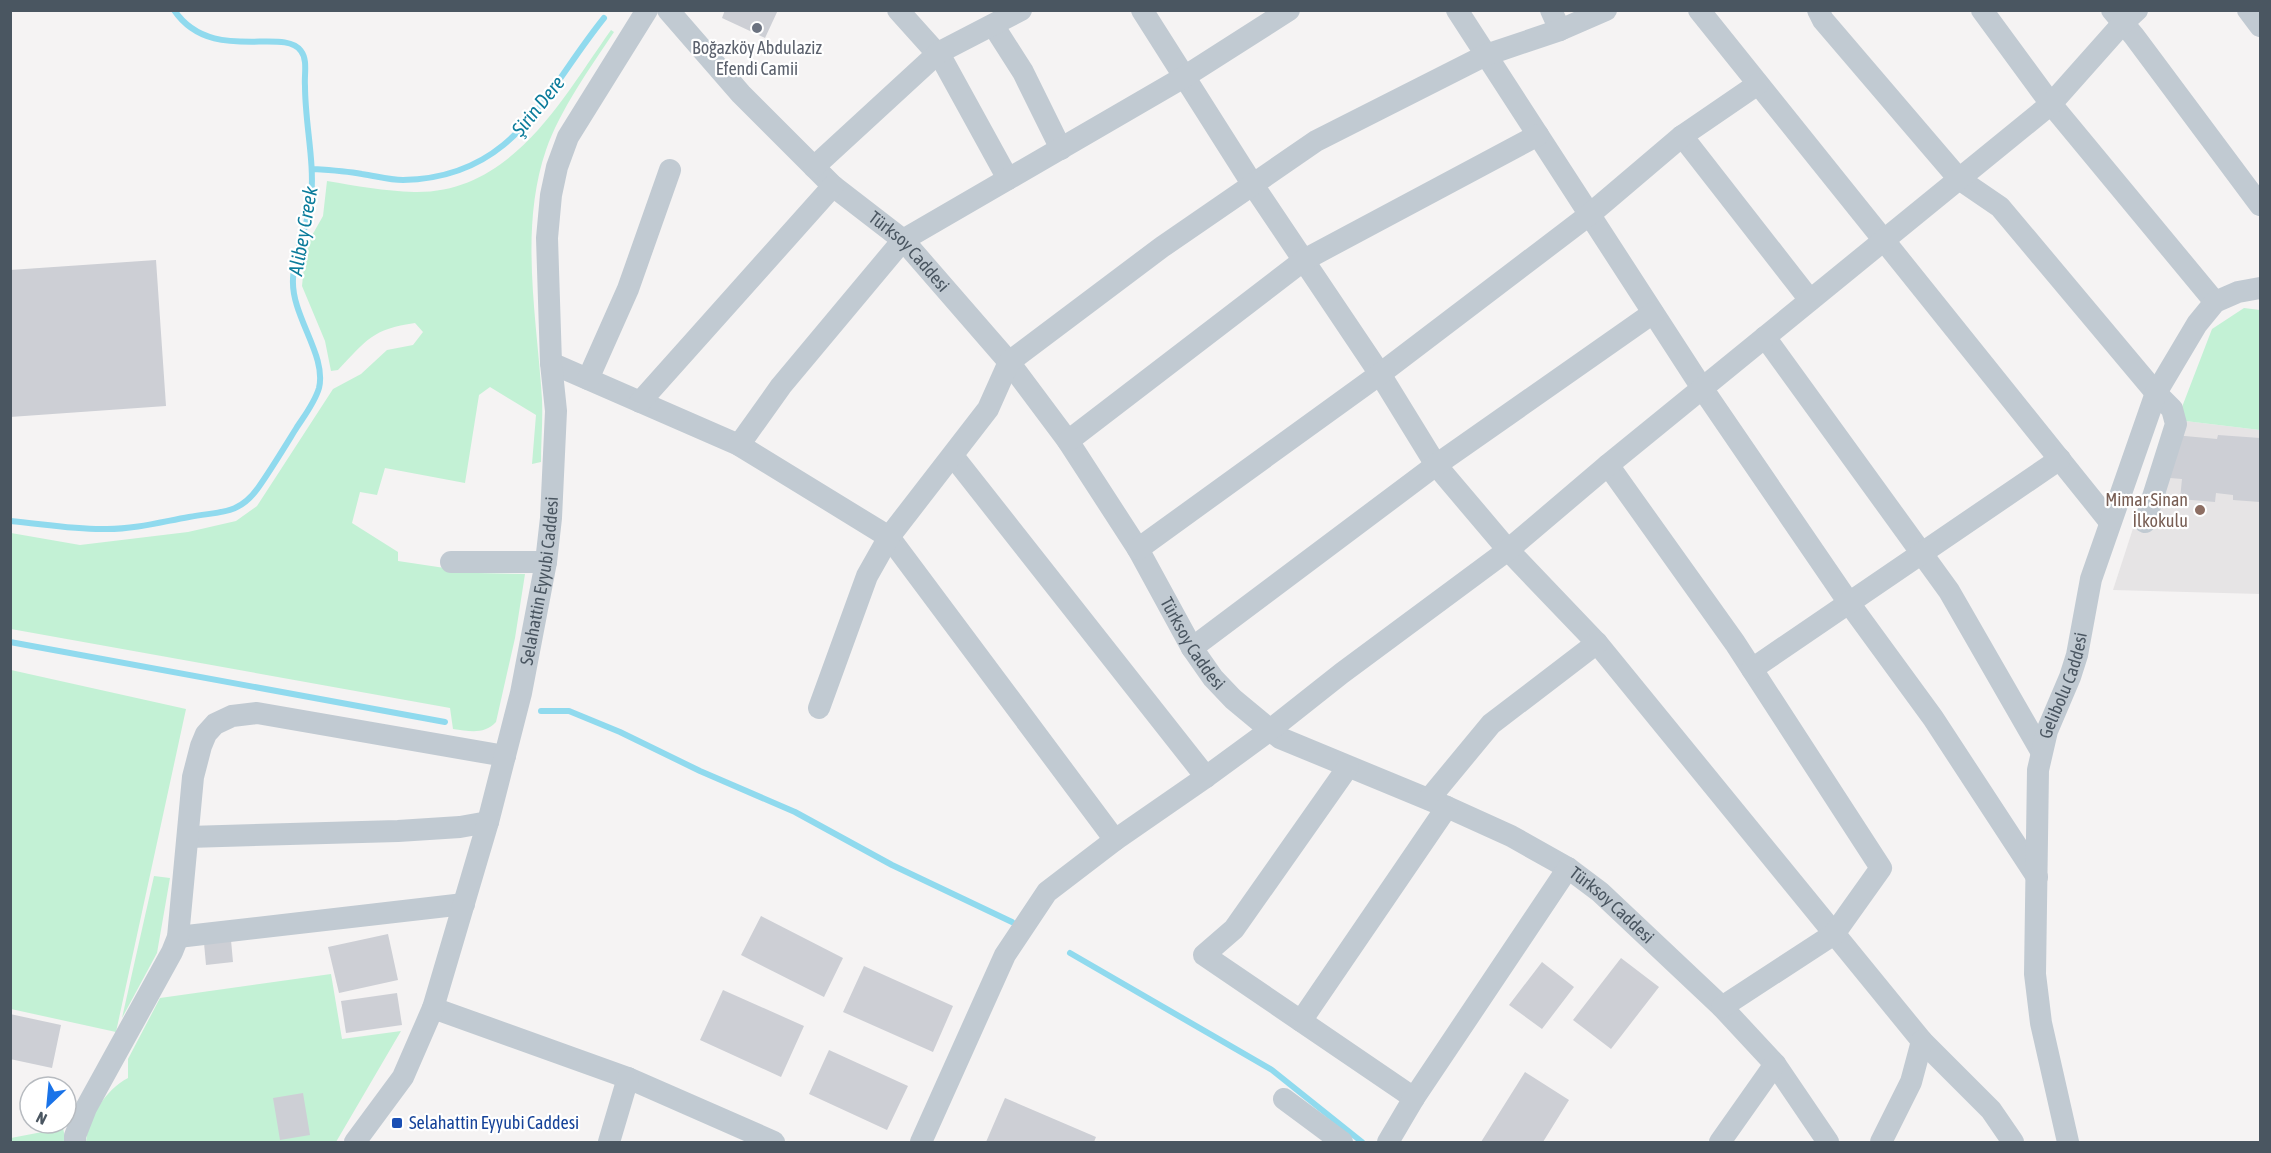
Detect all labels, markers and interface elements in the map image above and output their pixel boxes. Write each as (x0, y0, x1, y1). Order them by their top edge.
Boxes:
marker: Boğazköy Abdulaziz Efendi Camii (750, 21, 764, 35)
place label: Boğazköy Abdulaziz Efendi Camii (692, 37, 822, 79)
water label: Şirin Dere (506, 71, 569, 141)
water label: Alibey Creek (283, 184, 322, 278)
street label: Türksoy Caddesi (865, 206, 954, 296)
place label: Mimar Sinan İlkokulu (2105, 489, 2188, 531)
street label: Selahattin Eyyubi Caddesi (516, 496, 562, 667)
marker: Mimar Sinan İlkokulu (2193, 503, 2207, 517)
street label: Türksoy Caddesi (1156, 593, 1230, 694)
street label: Gelibolu Caddesi (2035, 631, 2091, 740)
street label: Türksoy Caddesi (1566, 862, 1659, 948)
north arrow (18, 1075, 78, 1135)
text: N (33, 1108, 50, 1129)
place label: Selahattin Eyyubi Caddesi (409, 1112, 579, 1133)
marker: Selahattin Eyyubi Caddesi (390, 1116, 404, 1130)

